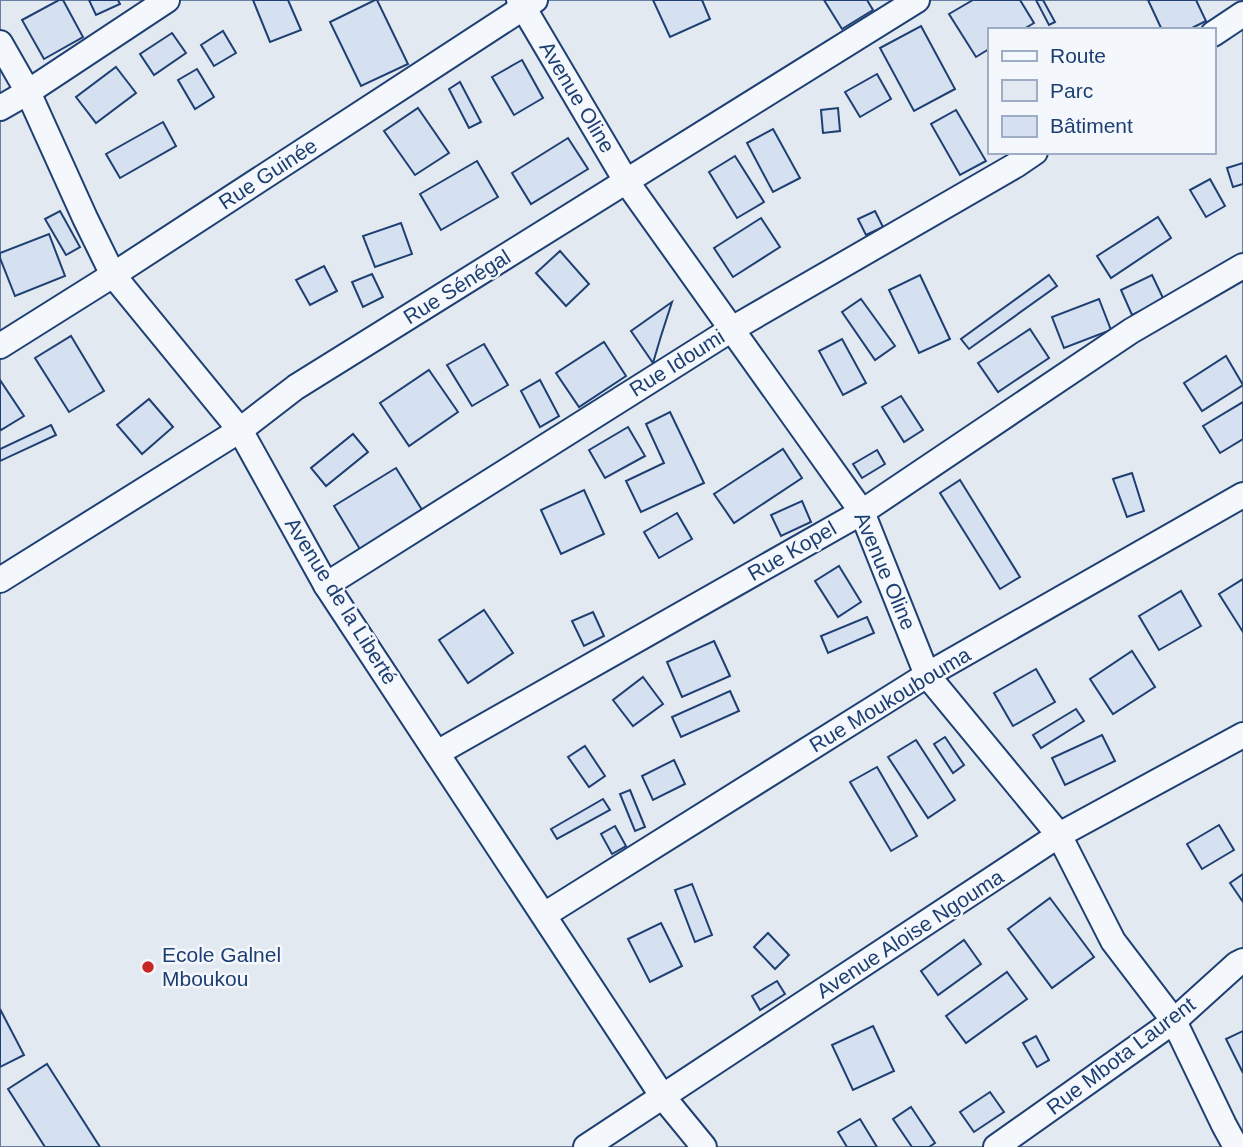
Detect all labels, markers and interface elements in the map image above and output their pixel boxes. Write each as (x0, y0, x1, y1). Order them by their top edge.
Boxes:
legend (988, 28, 1215, 154)
street label: Avenue Oline (535, 37, 620, 157)
text: Route (1050, 44, 1106, 67)
text: Parc (1050, 79, 1093, 102)
text: Bâtiment (1050, 114, 1133, 137)
street label: Rue Guinée (214, 133, 321, 214)
street label: Rue Sénégal (399, 245, 514, 329)
street label: Rue Idoumi (625, 324, 728, 401)
street label: Avenue Oline (850, 508, 921, 633)
street label: Avenue de la Liberté (281, 513, 402, 688)
street label: Rue Kopel (744, 516, 840, 585)
street label: Rue Moukoubouma (805, 642, 974, 757)
street label: Avenue Aloise Ngouma (812, 864, 1008, 1003)
place label: Ecole Galnel Mboukou (162, 943, 281, 990)
marker: Ecole Galnel Mboukou (140, 959, 156, 975)
street label: Rue Mbota Laurent (1042, 992, 1200, 1119)

